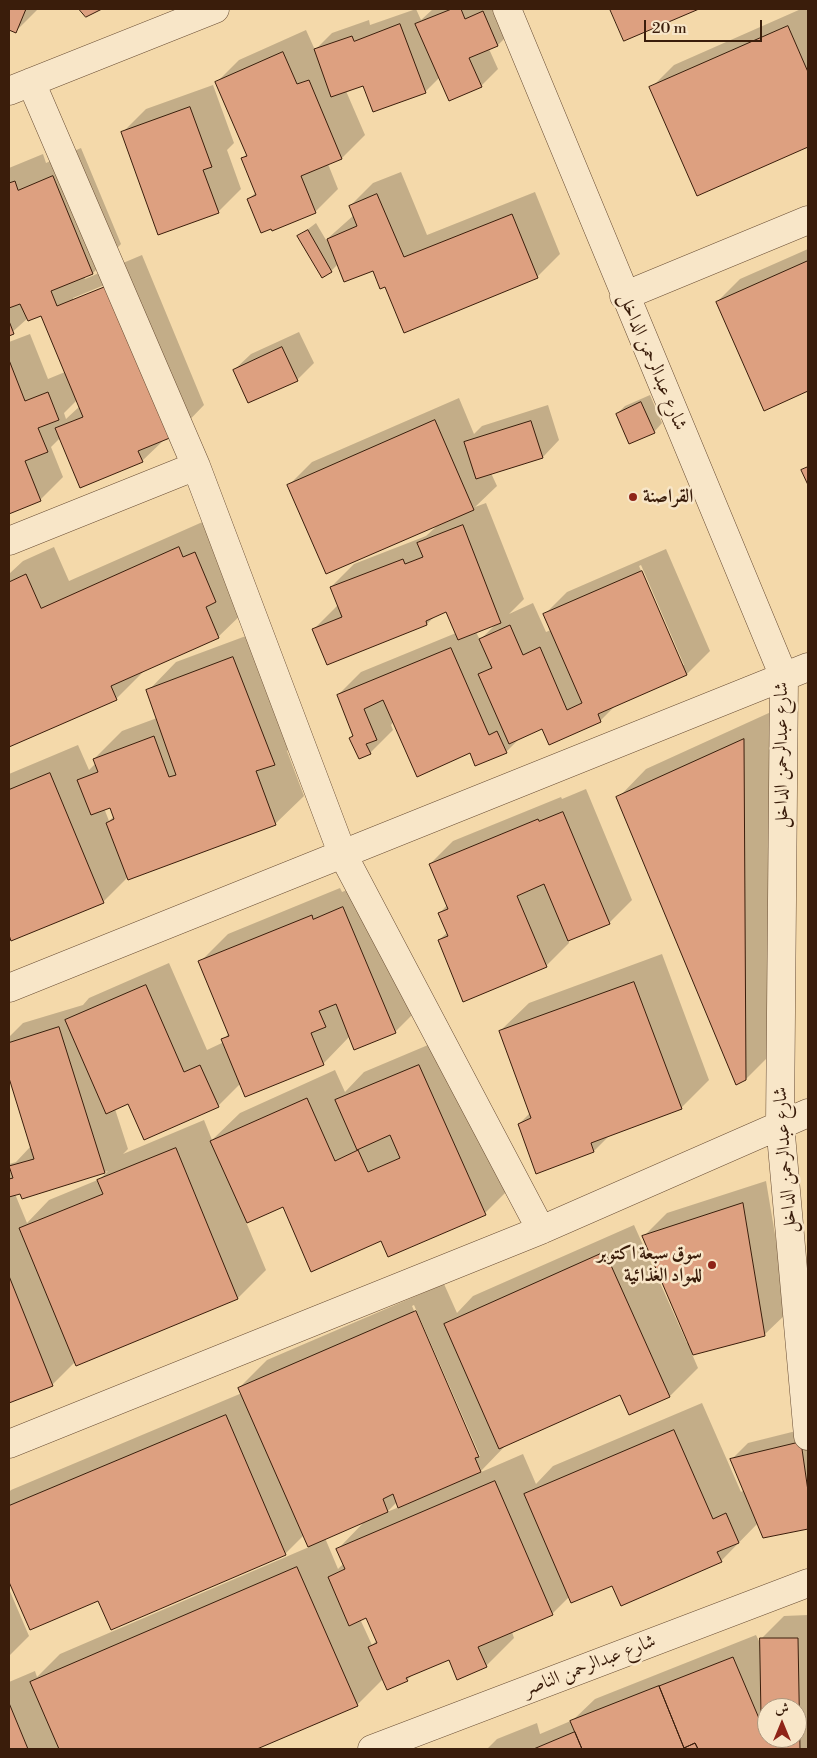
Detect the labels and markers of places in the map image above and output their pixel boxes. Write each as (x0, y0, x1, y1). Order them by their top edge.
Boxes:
place label: القراصنة (643, 486, 693, 508)
marker: القراصنة (627, 491, 639, 503)
place label: سوق سبعة اكتوبر للمواد الغذائية (597, 1243, 702, 1287)
marker: سوق سبعة اكتوبر للمواد الغذائية (706, 1259, 718, 1271)

